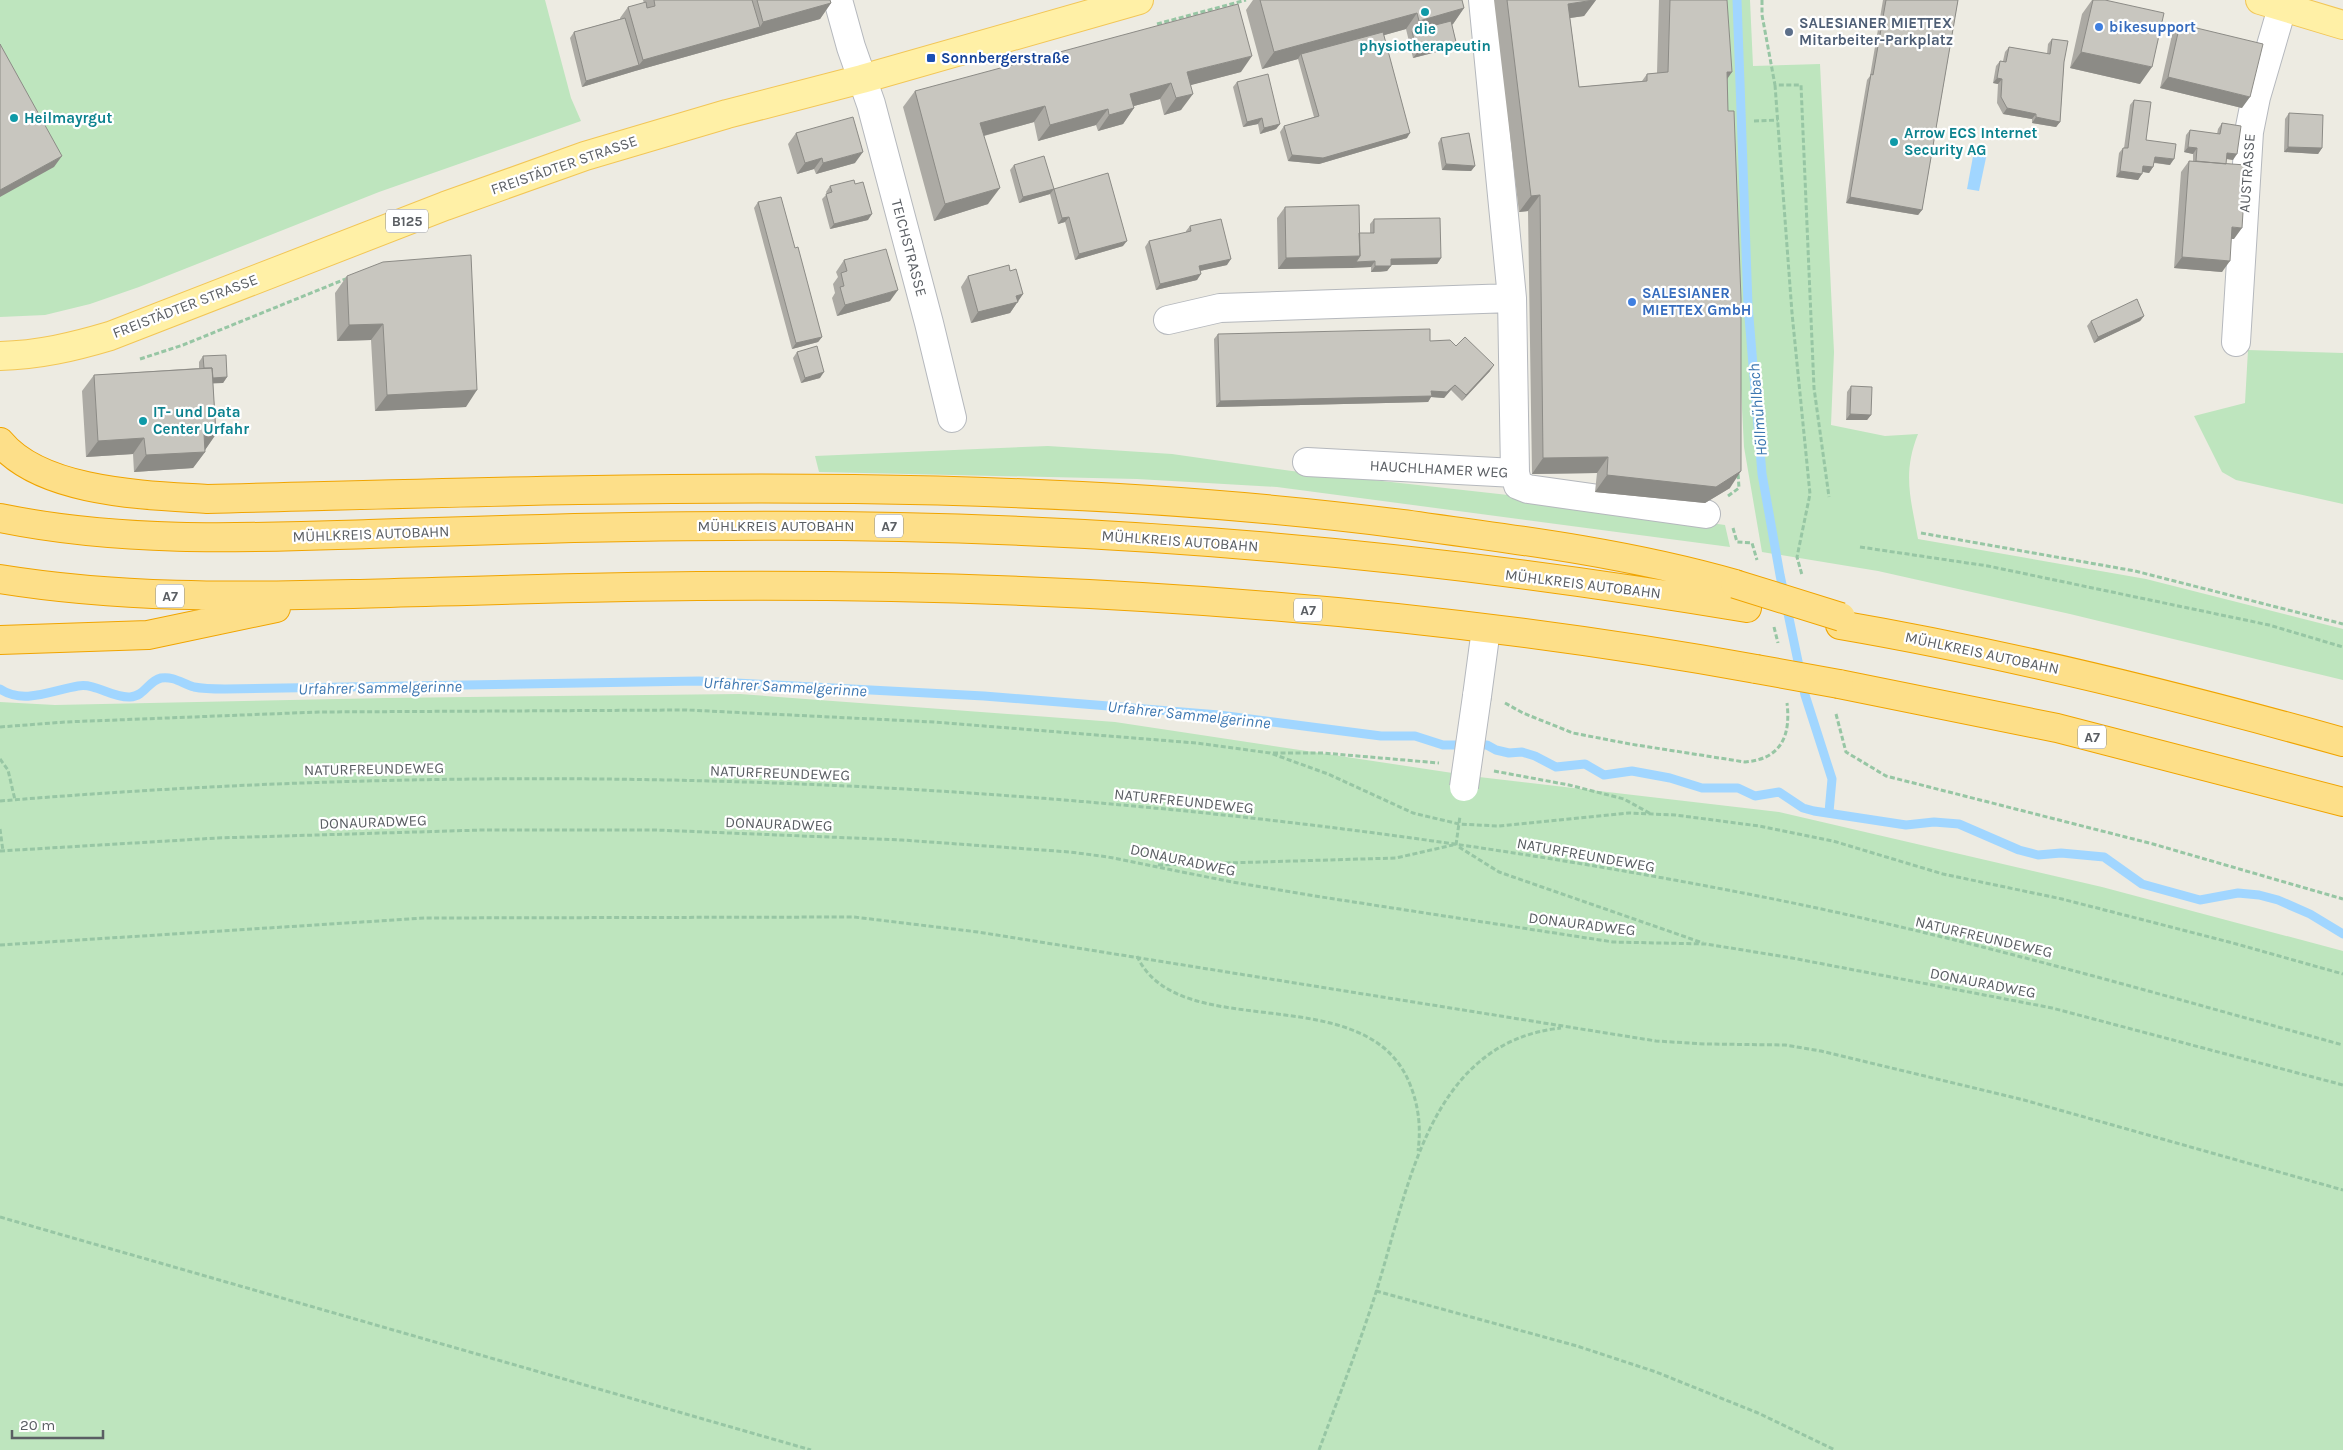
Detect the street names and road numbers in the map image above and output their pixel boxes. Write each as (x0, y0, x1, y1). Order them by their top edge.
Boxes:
street label: FREISTÄDTER STRASSE (488, 131, 640, 199)
street label: AUSTRASSE (2235, 133, 2259, 213)
street label: TEICHSTRASSE (887, 197, 931, 299)
road number: B125 (386, 210, 428, 232)
street label: FREISTÄDTER STRASSE (110, 270, 260, 342)
street label: HAUCHLHAMER WEG (1369, 456, 1509, 482)
road number: A7 (875, 514, 903, 538)
street label: MÜHLKREIS AUTOBAHN (698, 517, 854, 535)
street label: MÜHLKREIS AUTOBAHN (292, 522, 450, 546)
street label: MÜHLKREIS AUTOBAHN (1101, 527, 1259, 555)
street label: MÜHLKREIS AUTOBAHN (1504, 566, 1662, 602)
road number: A7 (156, 584, 184, 608)
road number: A7 (1294, 598, 1322, 622)
street label: MÜHLKREIS AUTOBAHN (1903, 628, 2061, 678)
road number: A7 (2078, 726, 2106, 749)
street label: NATURFREUNDEWEG (304, 759, 444, 779)
street label: NATURFREUNDEWEG (710, 762, 850, 784)
street label: NATURFREUNDEWEG (1113, 785, 1255, 817)
street label: DONAURADWEG (319, 811, 427, 833)
street label: DONAURADWEG (725, 813, 833, 835)
street label: NATURFREUNDEWEG (1515, 834, 1657, 876)
street label: DONAURADWEG (1129, 840, 1237, 880)
street label: DONAURADWEG (1528, 909, 1636, 939)
street label: NATURFREUNDEWEG (1914, 912, 2054, 962)
street label: DONAURADWEG (1929, 964, 2037, 1002)

